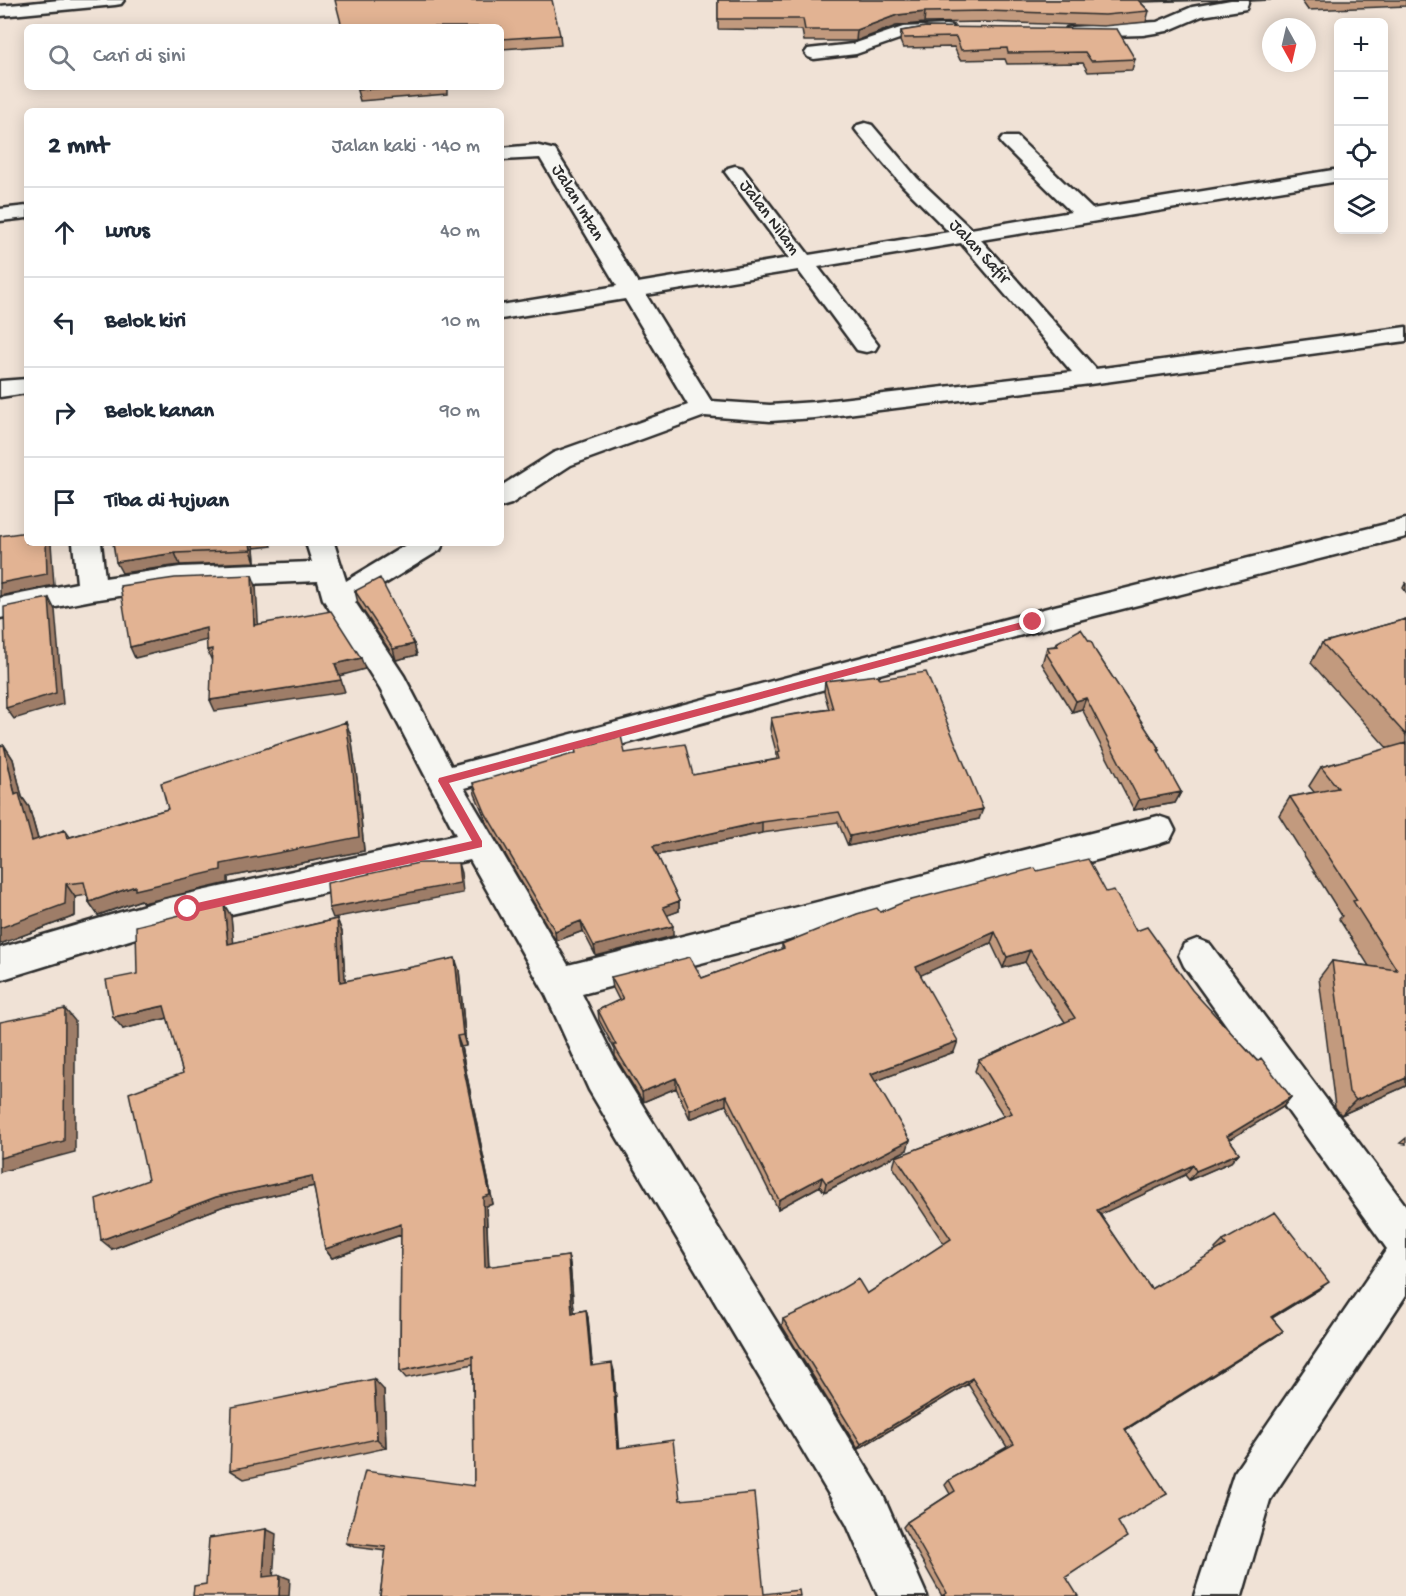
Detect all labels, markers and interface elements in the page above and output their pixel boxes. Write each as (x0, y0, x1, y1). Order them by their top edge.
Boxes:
north arrow (1262, 18, 1316, 72)
map controls (1334, 18, 1388, 234)
button: + (1334, 18, 1388, 72)
search box (24, 24, 504, 90)
icon: search (45, 41, 78, 74)
text: Cari di sini (93, 44, 186, 70)
button: − (1334, 72, 1388, 126)
button: locate (1334, 126, 1388, 180)
text: 2 mnt (48, 132, 108, 163)
text: Jalan kaki · 140 m (332, 136, 480, 159)
street label: Jalan Intan (546, 161, 608, 245)
street label: Jalan Nilam (734, 176, 804, 260)
button: layers (1334, 180, 1388, 234)
street label: Jalan Safir (944, 215, 1015, 290)
icon: ahead (48, 216, 81, 249)
text: Lurus (105, 219, 150, 245)
text: 40 m (440, 221, 480, 244)
icon: left (48, 306, 81, 339)
text: Belok kiri (105, 309, 186, 335)
text: 10 m (442, 311, 480, 334)
icon: right (48, 396, 81, 429)
text: Belok kanan (105, 399, 214, 425)
text: 90 m (440, 401, 480, 424)
icon: arrive (48, 486, 81, 519)
text: Tiba di tujuan (105, 489, 229, 515)
route end (1019, 608, 1045, 634)
route start (174, 895, 200, 921)

